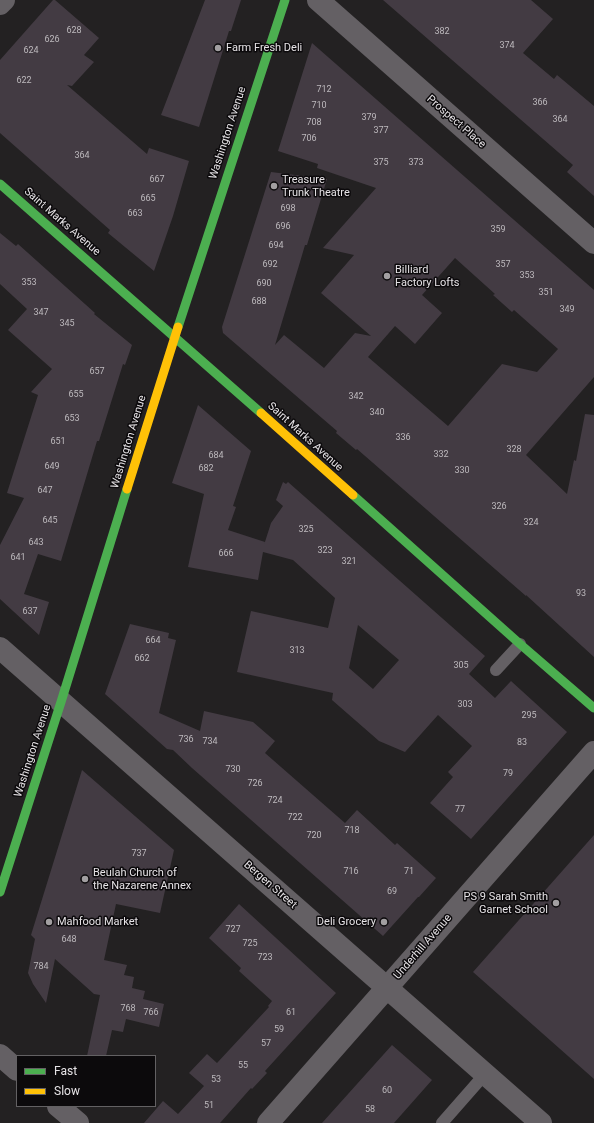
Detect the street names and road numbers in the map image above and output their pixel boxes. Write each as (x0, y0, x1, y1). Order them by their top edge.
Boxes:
street label: Washington Avenue (207, 85, 249, 181)
street label: Prospect Place (424, 93, 488, 151)
street label: Saint Marks Avenue (21, 185, 103, 259)
street label: Washington Avenue (109, 394, 149, 490)
street label: Saint Marks Avenue (265, 400, 345, 474)
street label: Washington Avenue (12, 703, 54, 799)
street label: Bergen Street (241, 858, 299, 912)
street label: Underhill Avenue (391, 912, 455, 982)

